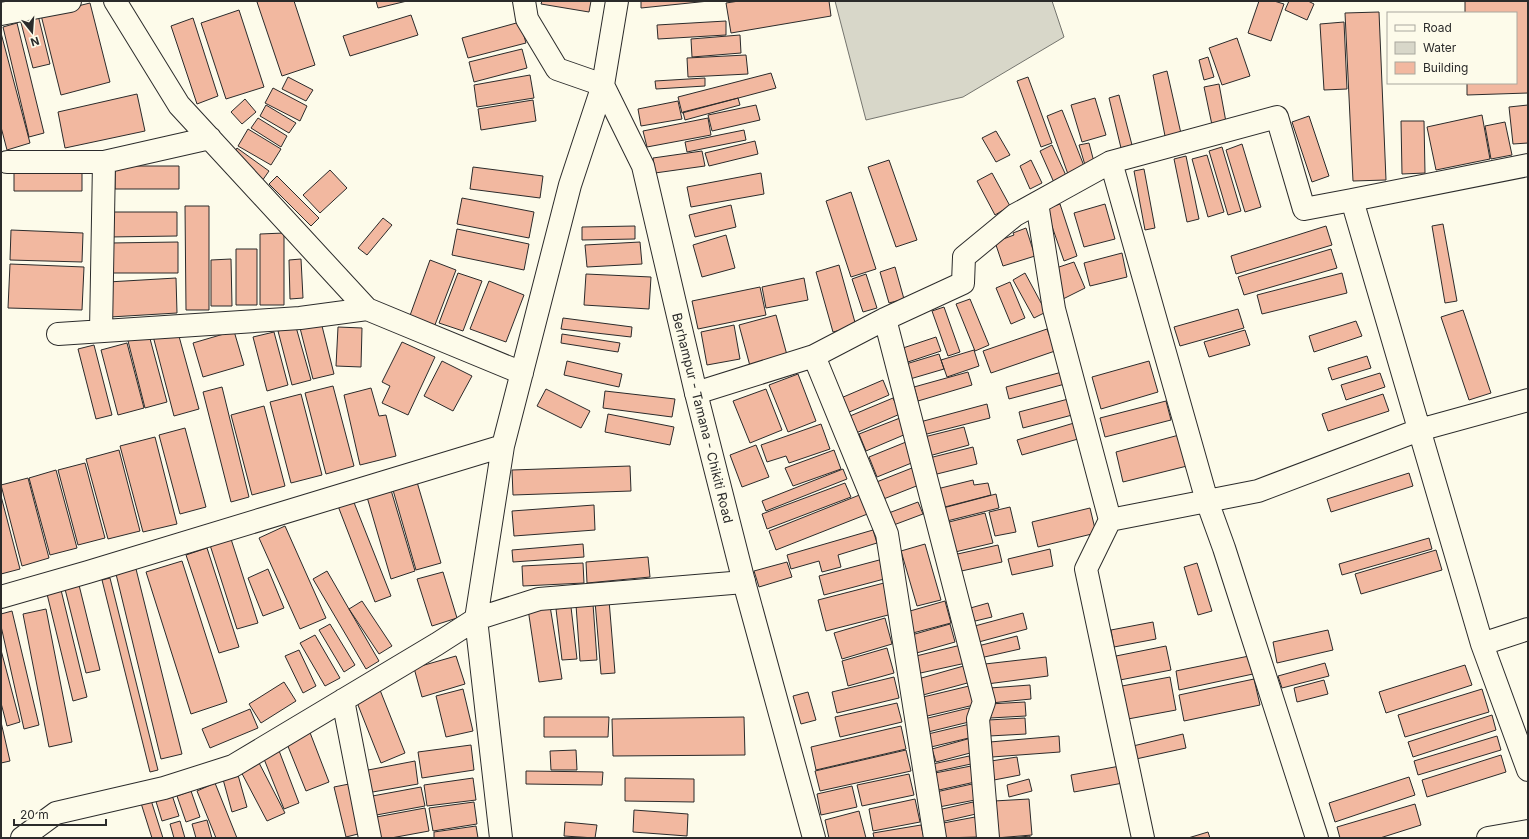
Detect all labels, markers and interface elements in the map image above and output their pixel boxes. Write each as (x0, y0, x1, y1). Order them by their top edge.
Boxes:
north arrow (12, 12, 52, 52)
legend (1387, 12, 1517, 84)
text: Road (1423, 20, 1452, 35)
text: N (29, 34, 41, 49)
text: Water (1423, 40, 1457, 55)
text: Building (1423, 60, 1468, 75)
street label: Berhampur - Tamana - Chikiti Road (669, 311, 737, 525)
scale bar (14, 801, 106, 827)
text: 20 m (20, 807, 49, 822)

